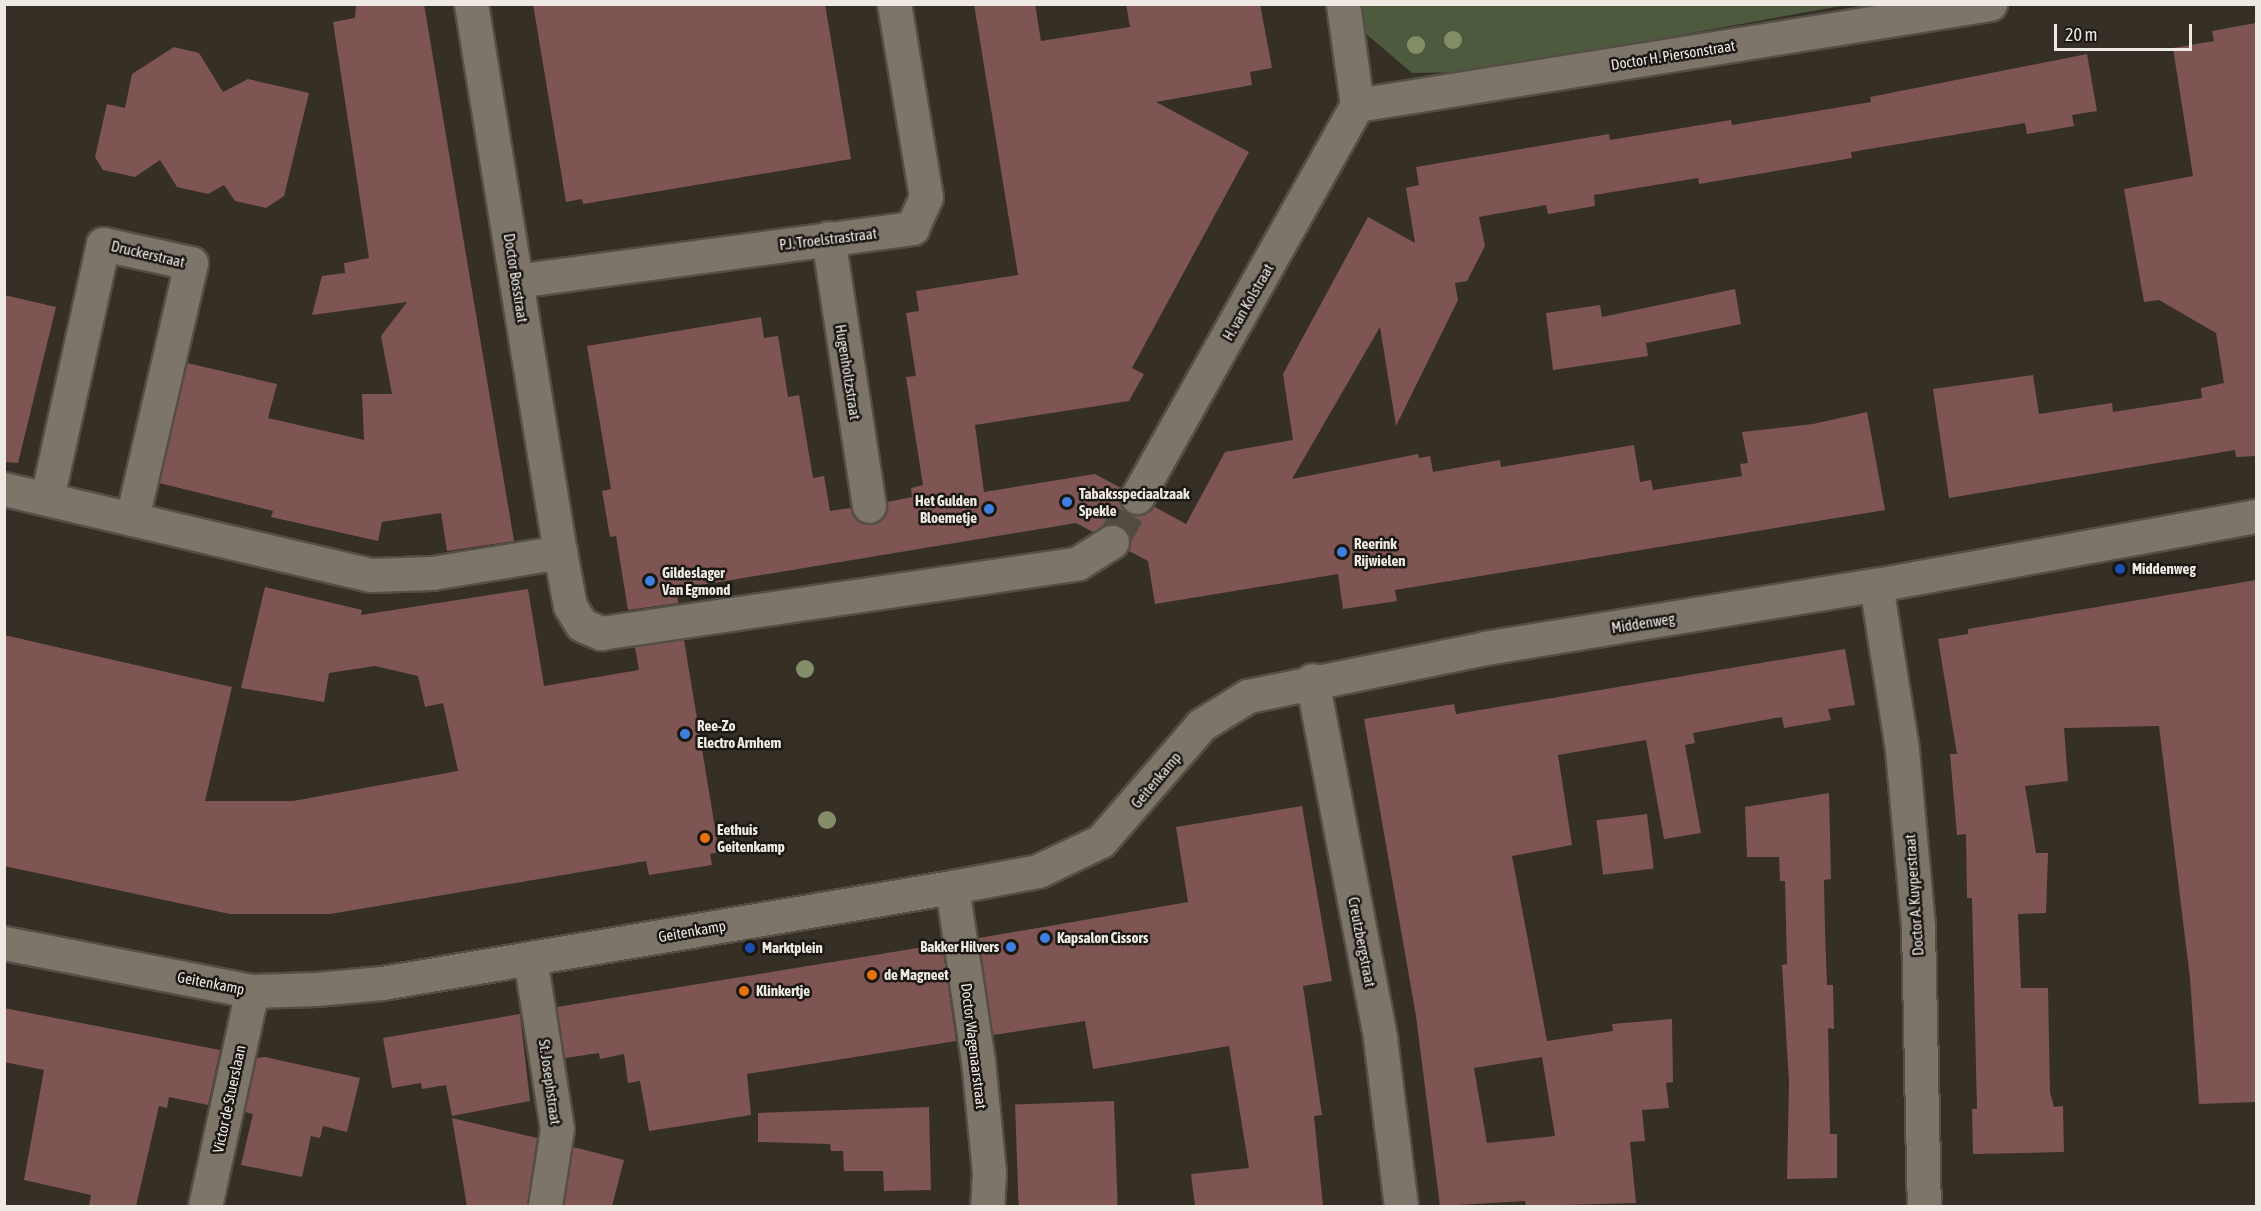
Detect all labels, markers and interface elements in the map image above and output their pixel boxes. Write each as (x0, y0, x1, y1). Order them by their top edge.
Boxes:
scale bar (2057, 12, 2195, 50)
text: 20 m (2065, 24, 2097, 45)
street label: Doctor H. Piersonstraat (1610, 36, 1736, 74)
street label: P.J. Troelstrastraat (778, 224, 878, 254)
street label: Doctor Bosstraat (500, 232, 532, 324)
street label: Druckerstraat (109, 237, 187, 271)
street label: H. van Kolstraat (1219, 260, 1277, 344)
street label: Hugenholtzstraat (832, 323, 864, 421)
place label: Tabaksspeciaalzaak Spekle (1079, 484, 1190, 519)
place label: Het Gulden Bloemetje (915, 491, 977, 526)
marker: Tabaksspeciaalzaak Spekle (1060, 495, 1074, 509)
marker: Het Gulden Bloemetje (982, 502, 996, 516)
place label: Reerink Rijwielen (1354, 534, 1406, 569)
marker: Reerink Rijwielen (1335, 545, 1349, 559)
place label: Middenweg (2132, 560, 2196, 578)
marker: Middenweg (2113, 562, 2127, 576)
place label: Gildeslager Van Egmond (662, 563, 730, 598)
marker: Gildeslager Van Egmond (643, 574, 657, 588)
street label: Middenweg (1610, 609, 1676, 637)
place label: Ree-Zo Electro Arnhem (697, 716, 781, 751)
marker: Ree-Zo Electro Arnhem (678, 727, 692, 741)
street label: Geitenkamp (1127, 748, 1185, 812)
place label: Eethuis Geitenkamp (717, 820, 785, 855)
marker: Eethuis Geitenkamp (698, 831, 712, 845)
street label: Doctor A. Kuyperstraat (1901, 834, 1927, 956)
street label: Creutzbergstraat (1344, 895, 1380, 989)
street label: Geitenkamp (657, 916, 727, 946)
place label: Kapsalon Cissors (1057, 929, 1148, 947)
marker: Kapsalon Cissors (1038, 931, 1052, 945)
place label: Bakker Hilvers (920, 938, 999, 956)
place label: Marktplein (762, 939, 823, 957)
marker: Bakker Hilvers (1004, 940, 1018, 954)
marker: Marktplein (743, 941, 757, 955)
place label: de Magneet (884, 966, 949, 984)
street label: Geitenkamp (176, 968, 246, 998)
marker: de Magneet (865, 968, 879, 982)
place label: Klinkertje (756, 982, 810, 1000)
street label: Doctor Wagenaarstraat (957, 982, 991, 1110)
marker: Klinkertje (737, 984, 751, 998)
street label: St. Josephstraat (535, 1038, 565, 1126)
street label: Victor de Stuerslaan (209, 1044, 249, 1154)

